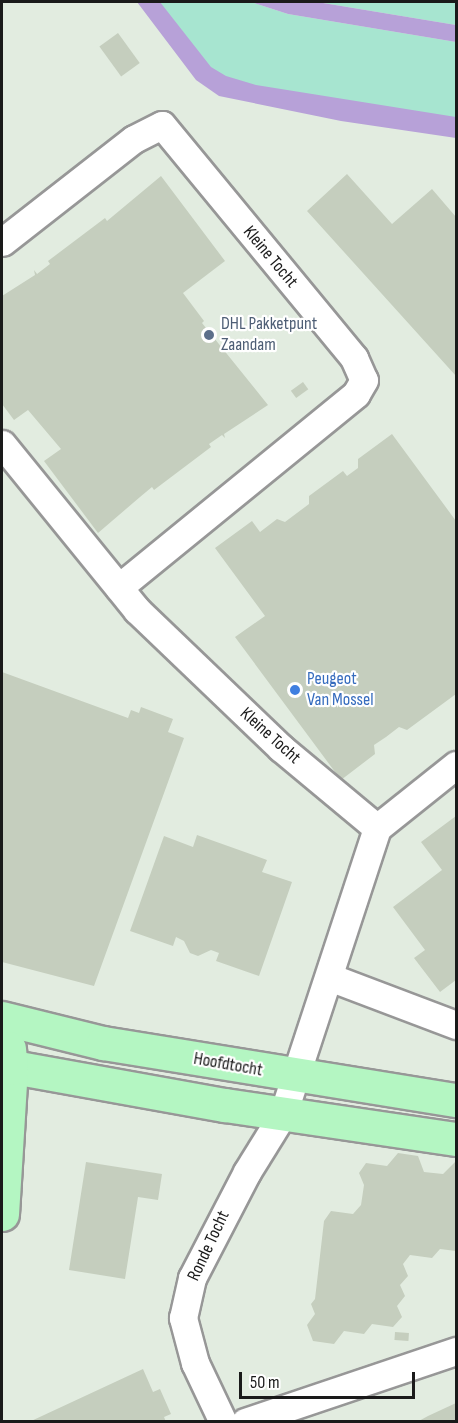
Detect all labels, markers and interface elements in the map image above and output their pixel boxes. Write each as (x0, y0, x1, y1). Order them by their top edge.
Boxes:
street label: Kleine Tocht (238, 222, 302, 292)
place label: DHL Pakketpunt Zaandam (221, 314, 317, 356)
marker: DHL Pakketpunt Zaandam (202, 328, 216, 342)
place label: Peugeot Van Mossel (307, 669, 374, 712)
marker: Peugeot Van Mossel (288, 683, 302, 697)
street label: Kleine Tocht (235, 703, 305, 769)
street label: Hoofdtocht (192, 1048, 264, 1082)
street label: Ronde Tocht (183, 1207, 235, 1285)
scale bar (242, 1360, 418, 1398)
text: 50 m (250, 1372, 280, 1393)

